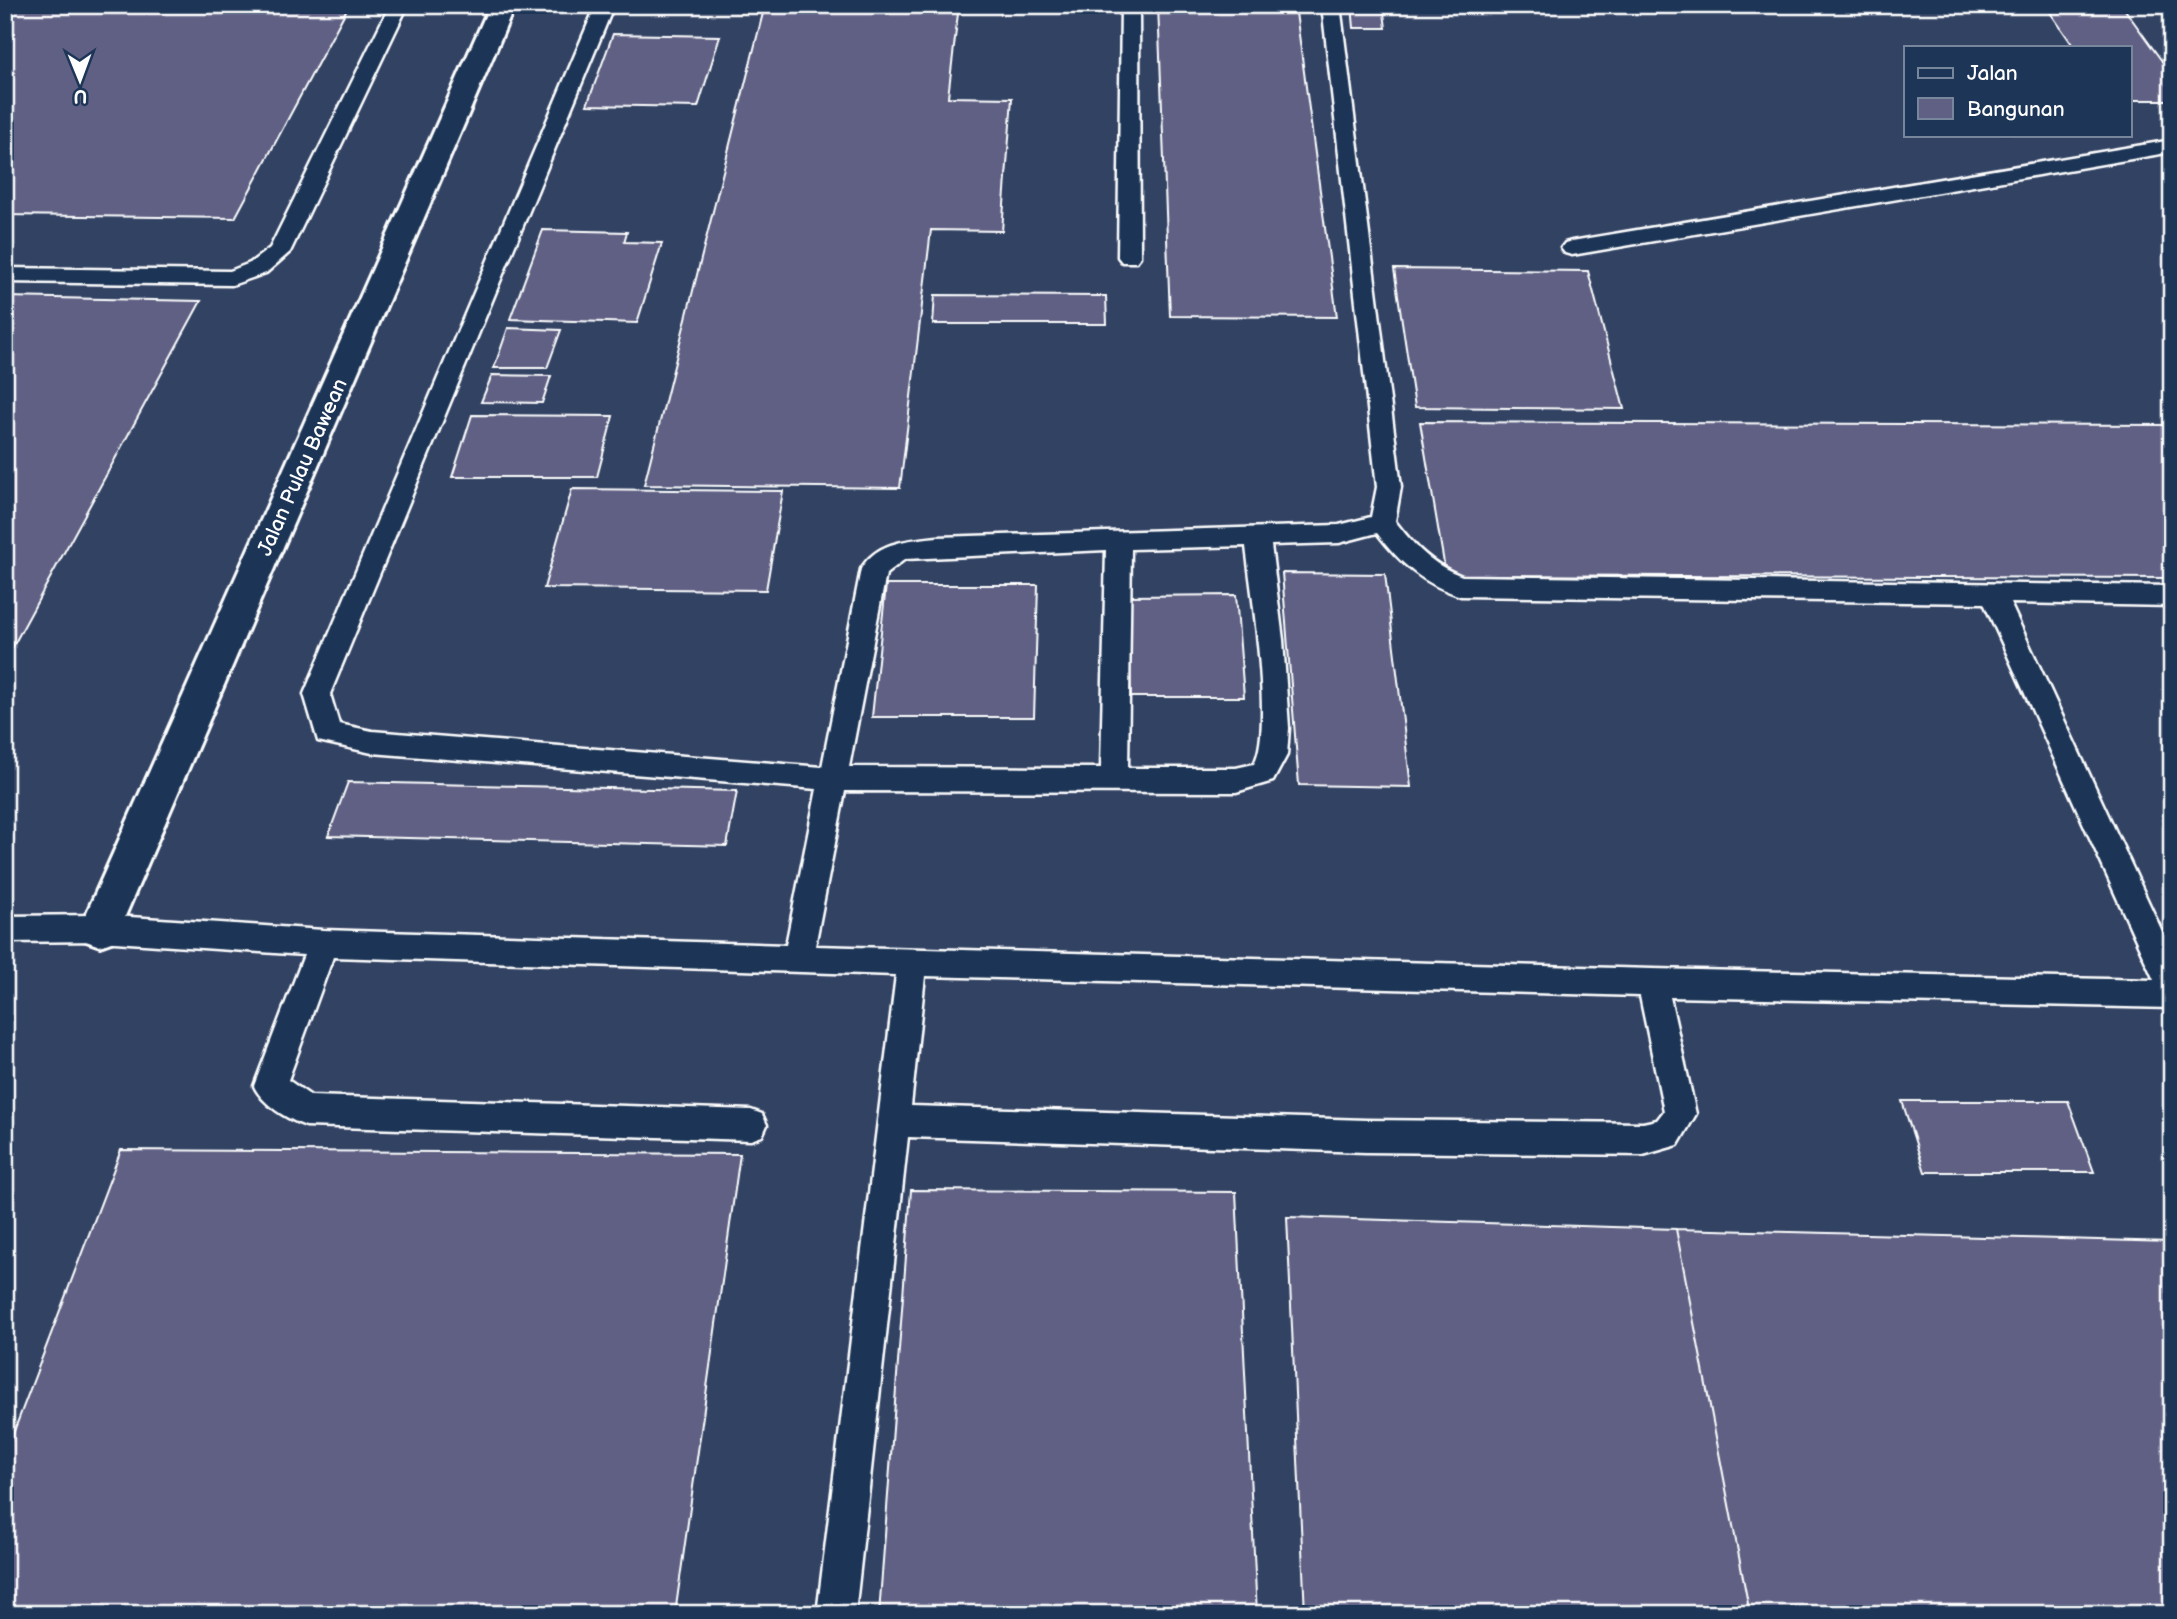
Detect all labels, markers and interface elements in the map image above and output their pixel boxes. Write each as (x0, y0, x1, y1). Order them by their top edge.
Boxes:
north arrow (46, 46, 116, 116)
legend (1904, 46, 2132, 136)
text: Jalan (1967, 61, 2018, 86)
text: U (73, 84, 87, 107)
text: Bangunan (1967, 97, 2065, 122)
street label: Jalan Pulau Bawean (252, 375, 353, 560)

